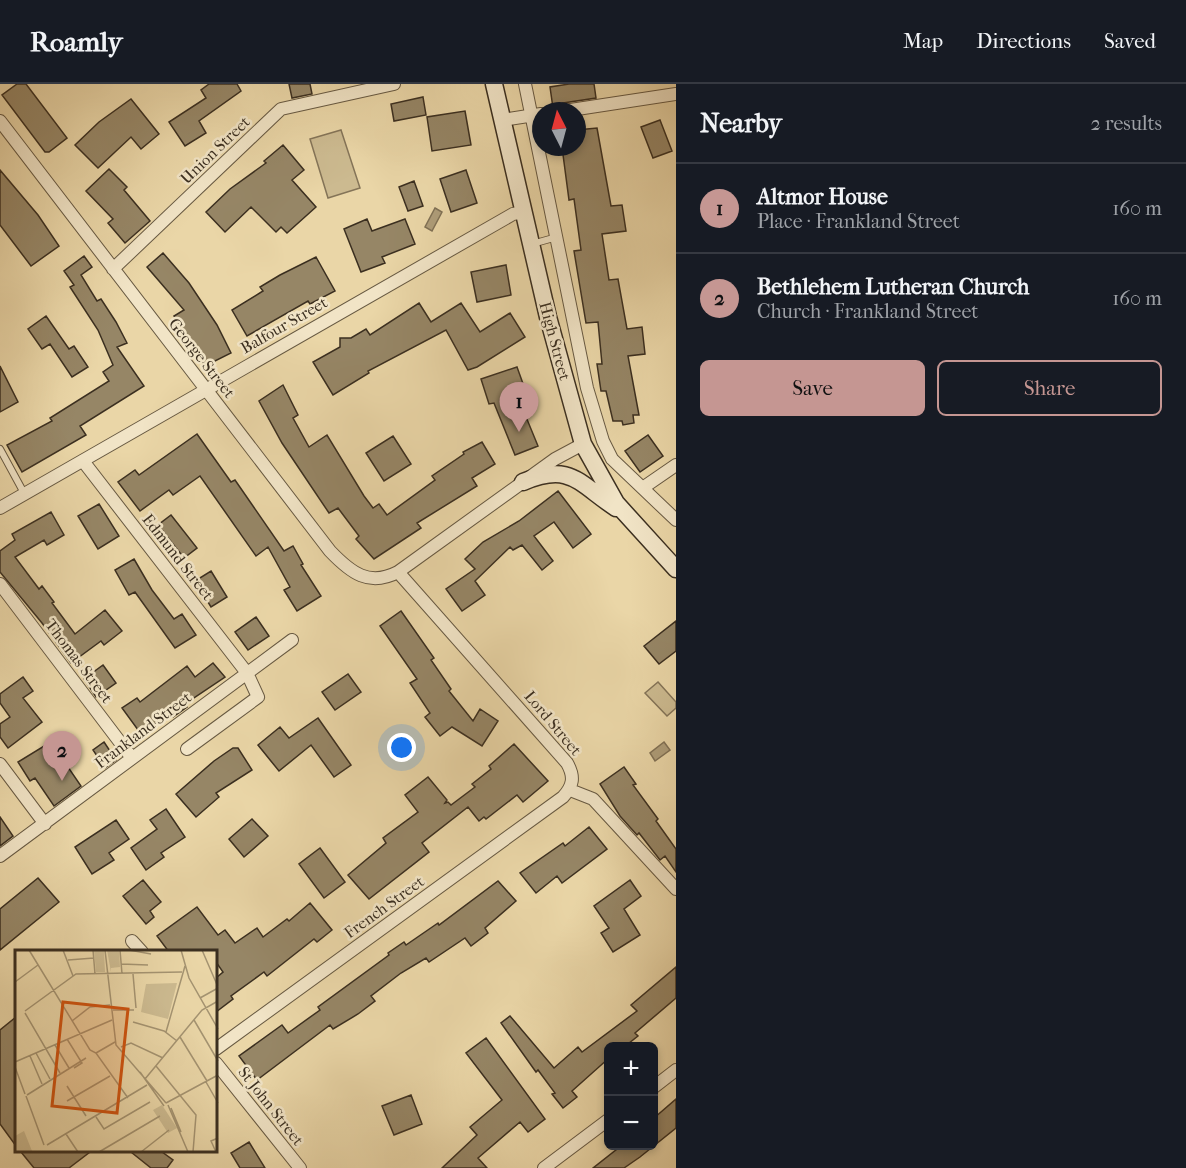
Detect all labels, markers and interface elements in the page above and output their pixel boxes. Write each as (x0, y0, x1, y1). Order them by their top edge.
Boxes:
text: Roamly (30, 25, 122, 58)
text: Map (903, 29, 943, 53)
text: Directions (976, 29, 1071, 53)
text: Saved (1104, 29, 1156, 53)
north arrow (532, 102, 586, 156)
text: Nearby (700, 108, 782, 139)
street label: Union Street (176, 112, 254, 188)
text: 2 results (1091, 112, 1162, 135)
text: Altmor House (757, 184, 888, 210)
text: 1 (716, 197, 723, 220)
text: 160 m (1112, 197, 1162, 220)
text: Place · Frankland Street (757, 210, 960, 233)
text: Bethlehem Lutheran Church (757, 274, 1029, 300)
text: 2 (714, 287, 725, 310)
text: 160 m (1112, 287, 1162, 310)
street label: Balfour Street (237, 292, 331, 357)
street label: High Street (535, 300, 575, 383)
text: Church · Frankland Street (757, 300, 978, 323)
street label: George Street (165, 314, 239, 402)
button: Save (700, 360, 925, 416)
button: Share (937, 360, 1162, 416)
pin: 1 (500, 382, 538, 432)
street label: Edmund Street (138, 510, 218, 604)
street label: Thomas Street (41, 615, 117, 707)
street label: Frankland Street (91, 687, 195, 772)
street label: Lord Street (520, 687, 586, 759)
pin: 2 (42, 732, 82, 781)
your location (387, 733, 416, 762)
street label: French Street (340, 872, 428, 942)
inset map (15, 950, 218, 1153)
map controls (604, 1042, 658, 1150)
button: + (604, 1042, 658, 1096)
street label: St John Street (234, 1063, 308, 1150)
button: − (604, 1096, 658, 1150)

